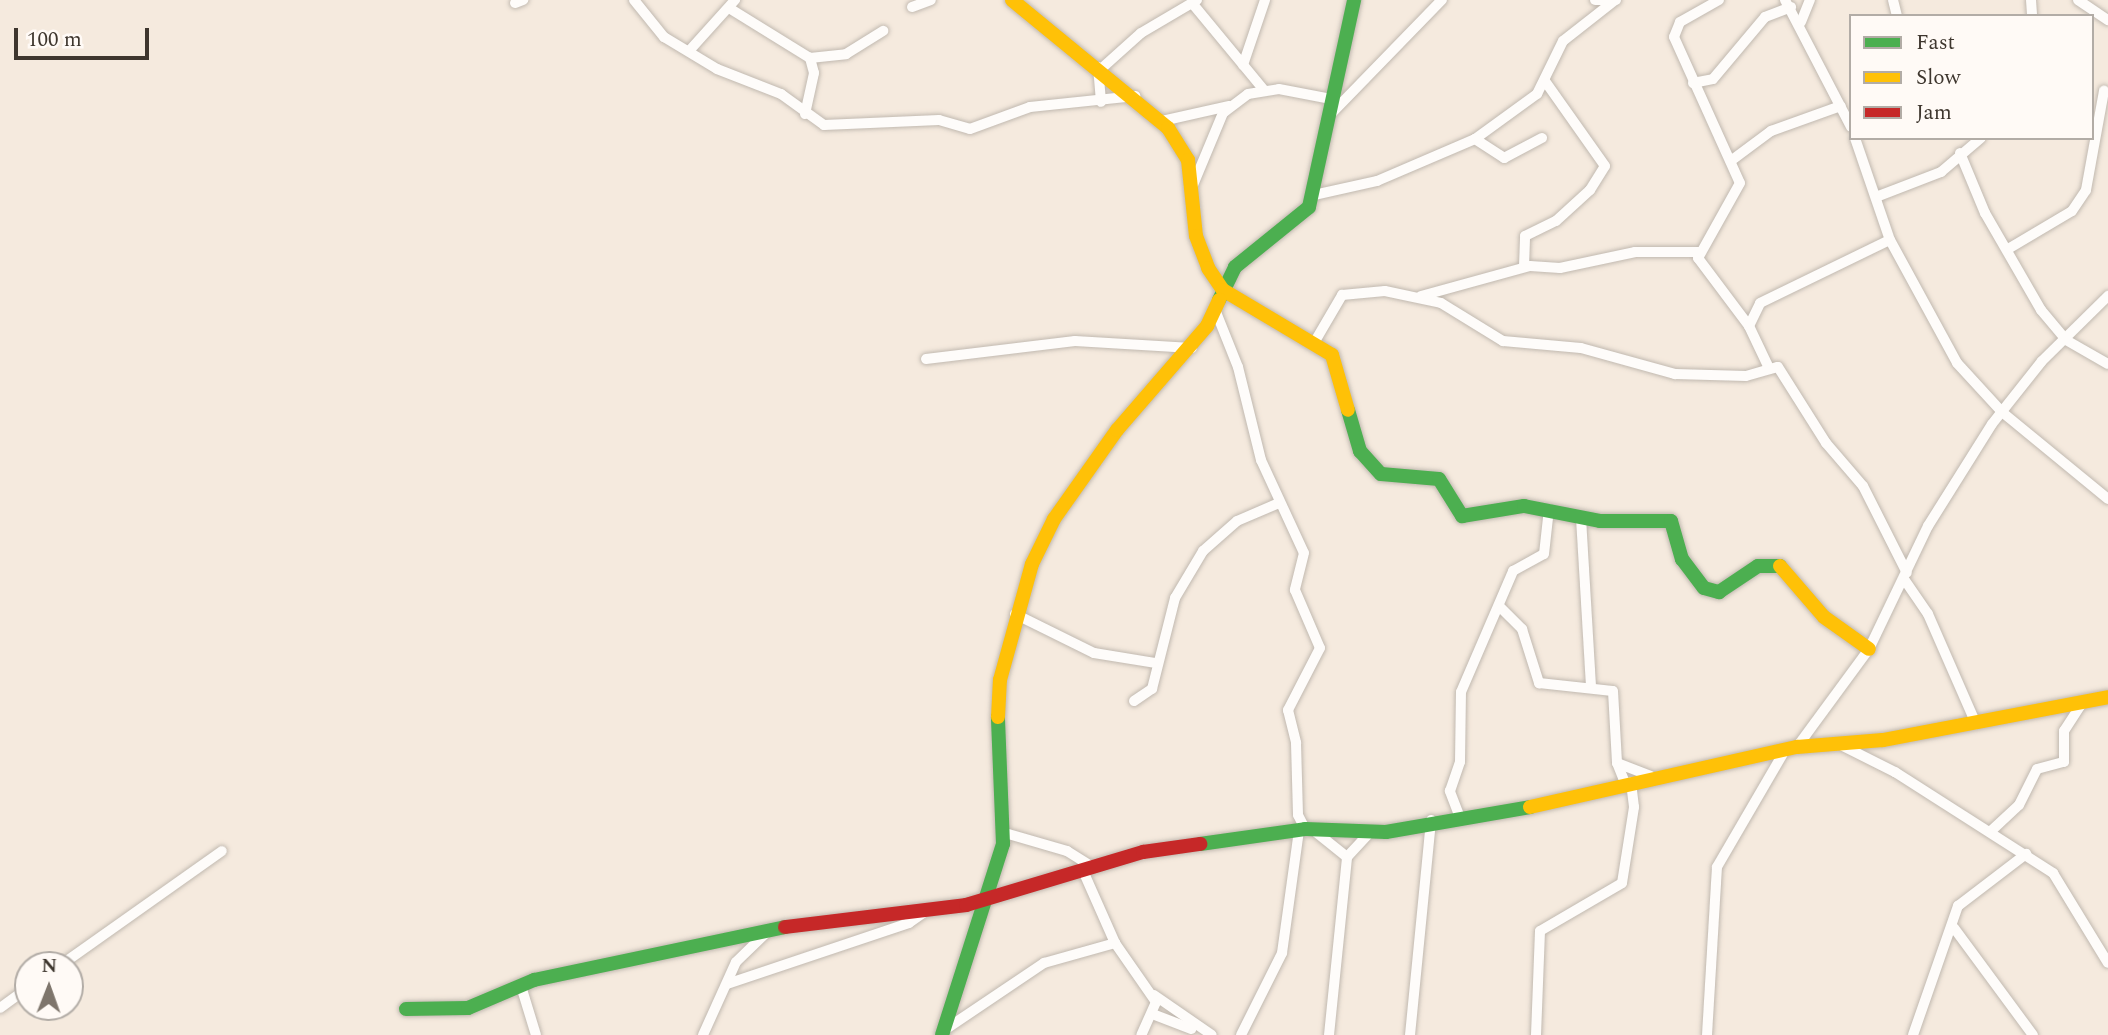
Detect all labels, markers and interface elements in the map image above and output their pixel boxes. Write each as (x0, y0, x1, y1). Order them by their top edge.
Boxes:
scale bar (18, 14, 152, 58)
legend (1849, 14, 2094, 140)
text: 100 m (27, 24, 82, 56)
text: Fast (1916, 27, 1955, 59)
text: Slow (1916, 62, 1960, 94)
text: Jam (1916, 97, 1952, 129)
north arrow (14, 951, 84, 1021)
text: N (41, 952, 57, 981)

